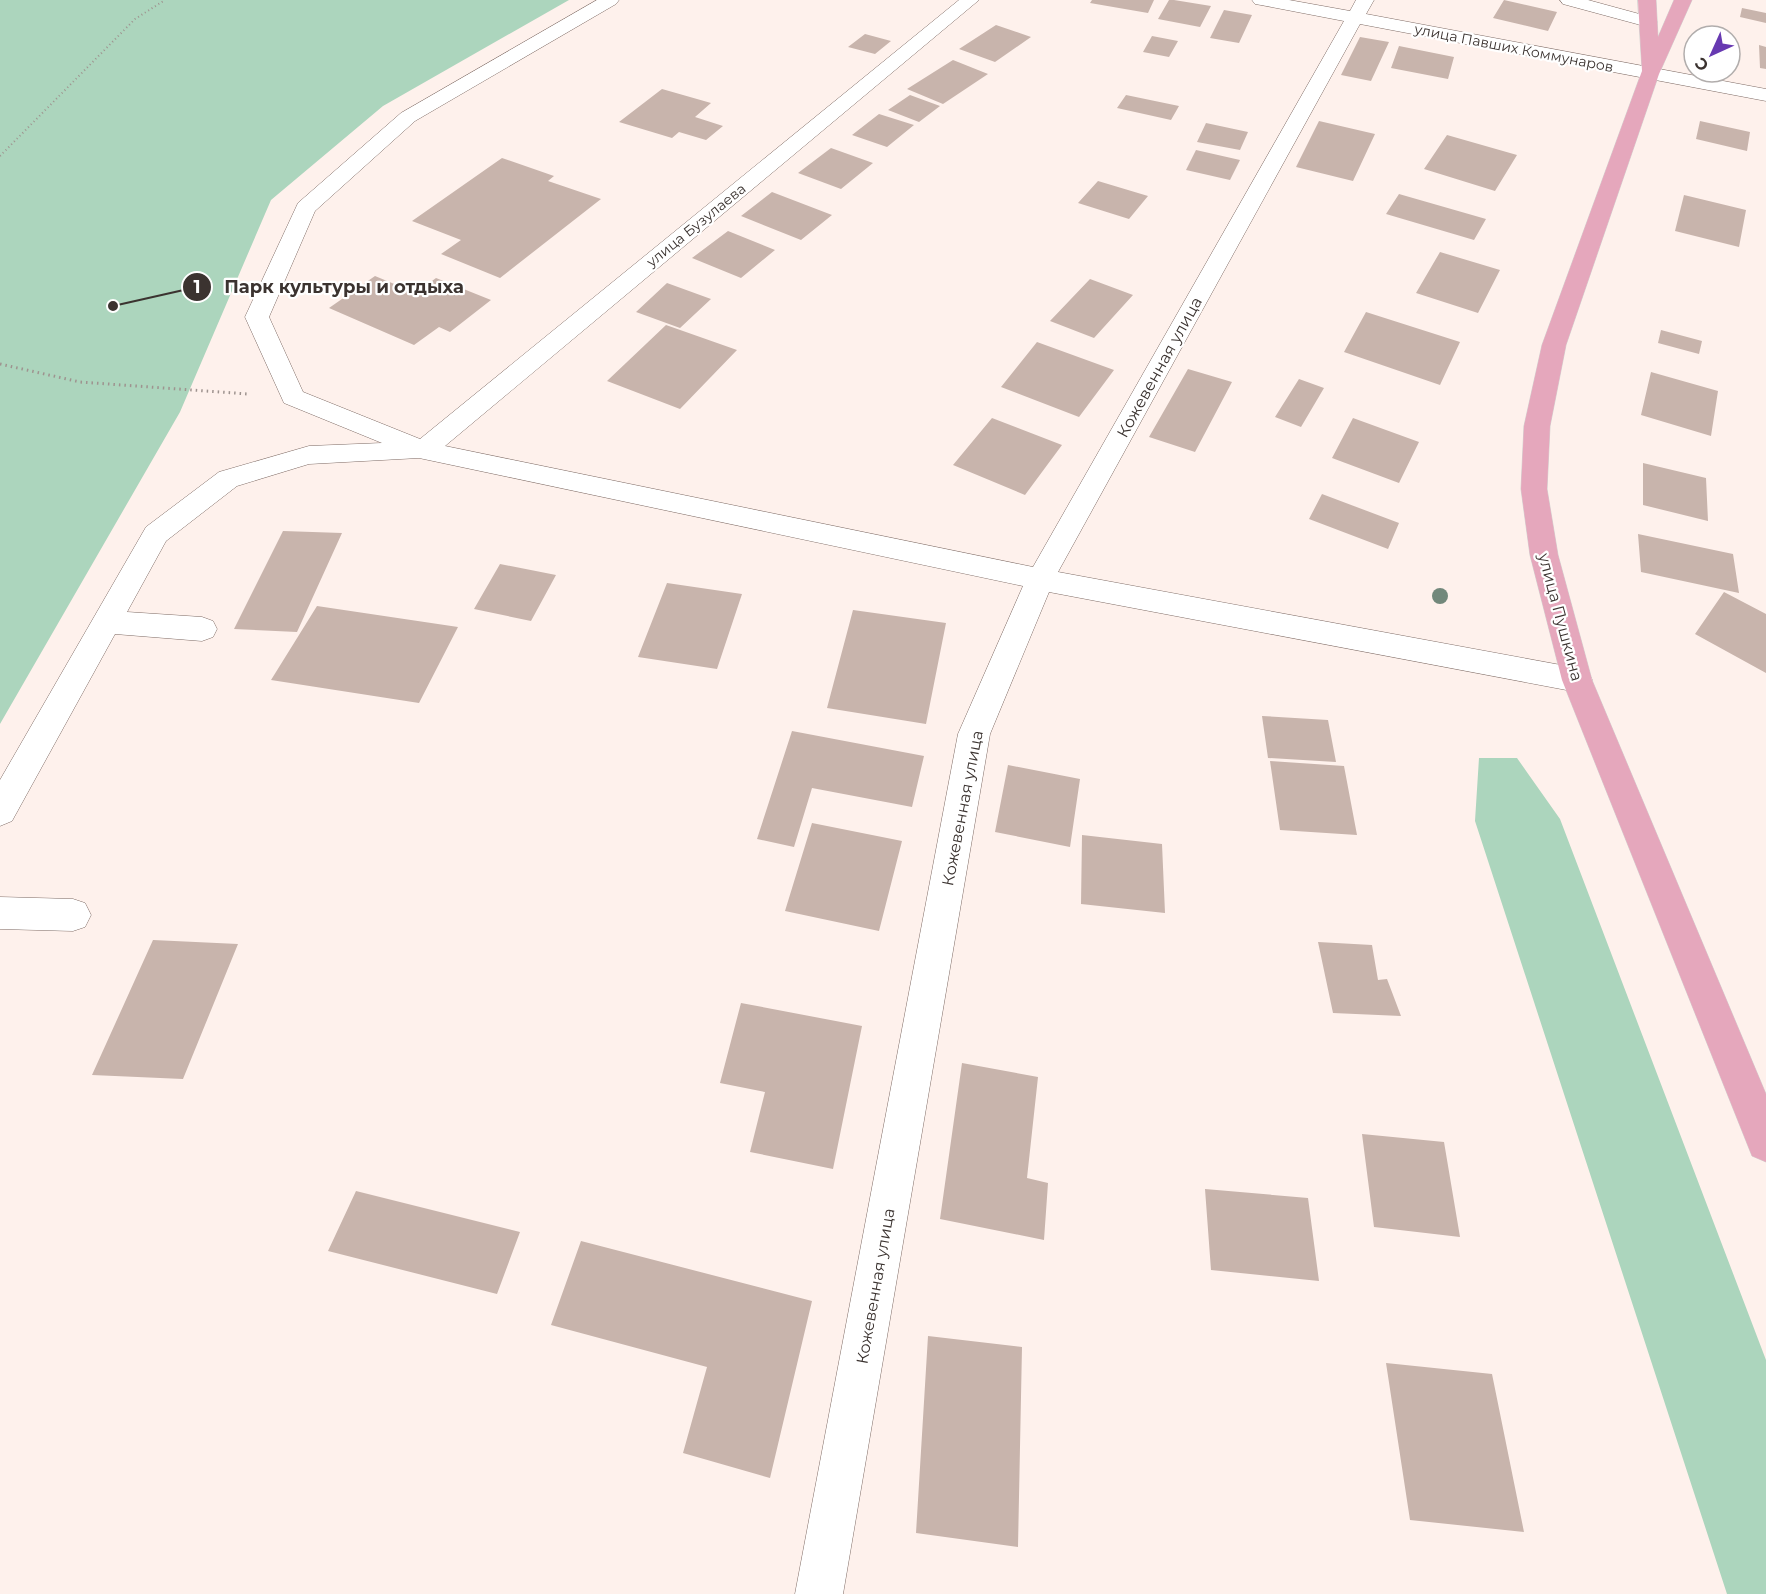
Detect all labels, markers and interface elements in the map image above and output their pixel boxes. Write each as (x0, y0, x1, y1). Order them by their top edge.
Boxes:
street label: улица Павших Коммунаров (1412, 20, 1615, 76)
north arrow (1682, 24, 1742, 84)
text: С (1691, 53, 1713, 75)
street label: улица Бузулаева (642, 179, 749, 271)
callout: Парк культуры и отдыха (182, 269, 476, 305)
text: 1 (193, 276, 201, 298)
text: Парк культуры и отдыха (224, 276, 464, 298)
street label: Кожевенная улица (1113, 294, 1206, 441)
street label: улица Пушкина (1534, 550, 1587, 683)
street label: Кожевенная улица (938, 729, 987, 887)
street label: Кожевенная улица (852, 1207, 899, 1365)

